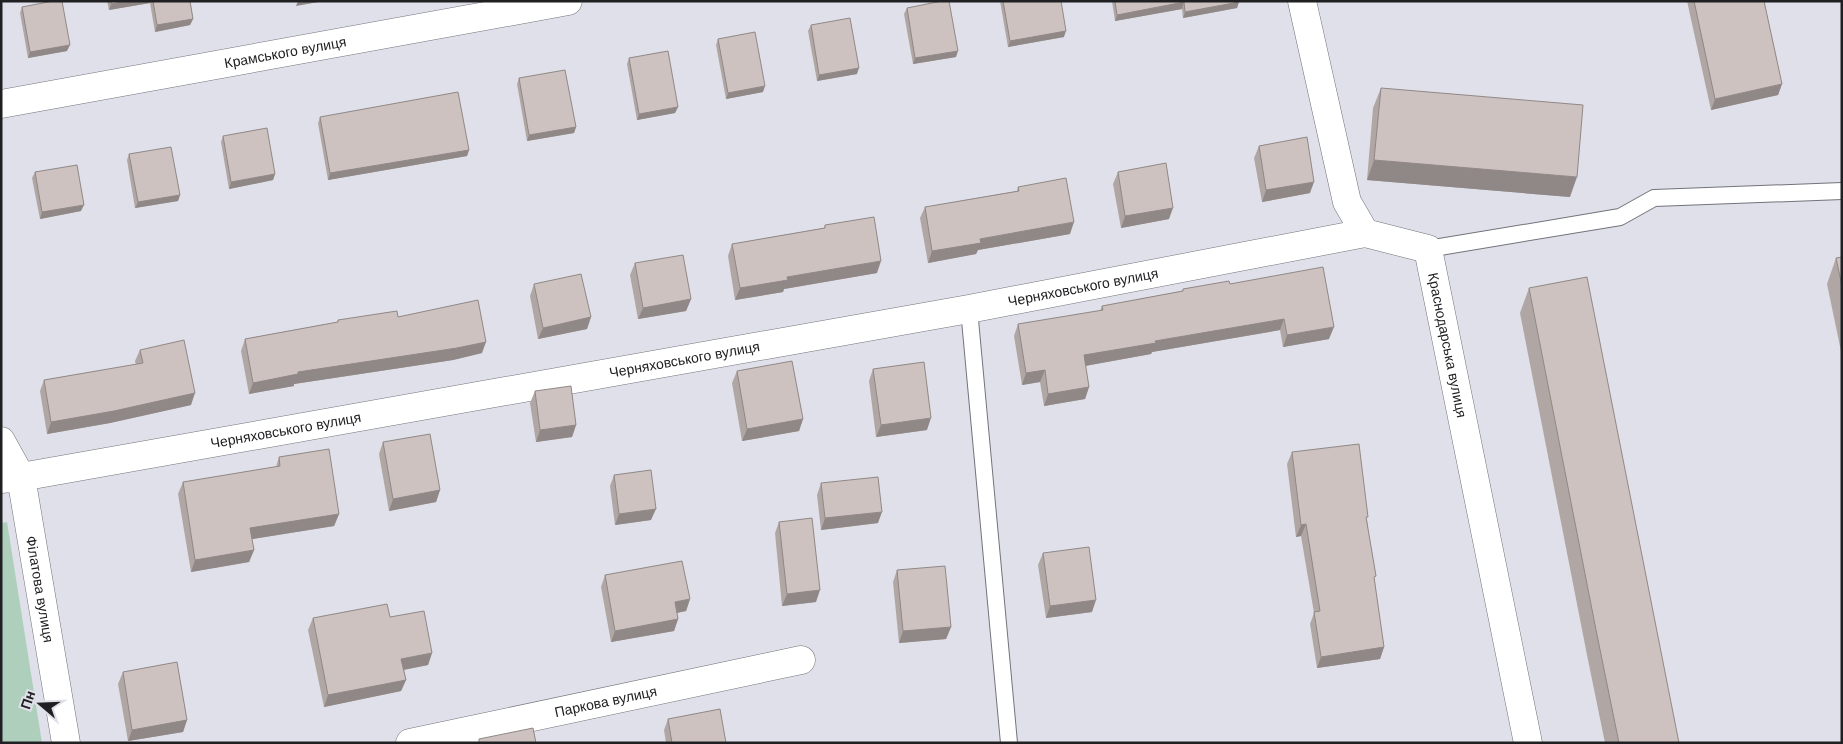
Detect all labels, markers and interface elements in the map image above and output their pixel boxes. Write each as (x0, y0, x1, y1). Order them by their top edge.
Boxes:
street label: Крамського вулиця (223, 33, 348, 71)
street label: Черняховського вулиця (1007, 265, 1159, 309)
street label: Краснодарська вулиця (1425, 271, 1470, 419)
street label: Черняховського вулиця (608, 338, 761, 381)
street label: Черняховського вулиця (209, 409, 362, 451)
street label: Філатова вулиця (23, 535, 57, 644)
north arrow (15, 679, 65, 729)
street label: Паркова вулиця (553, 683, 658, 720)
text: Пн (17, 688, 38, 711)

